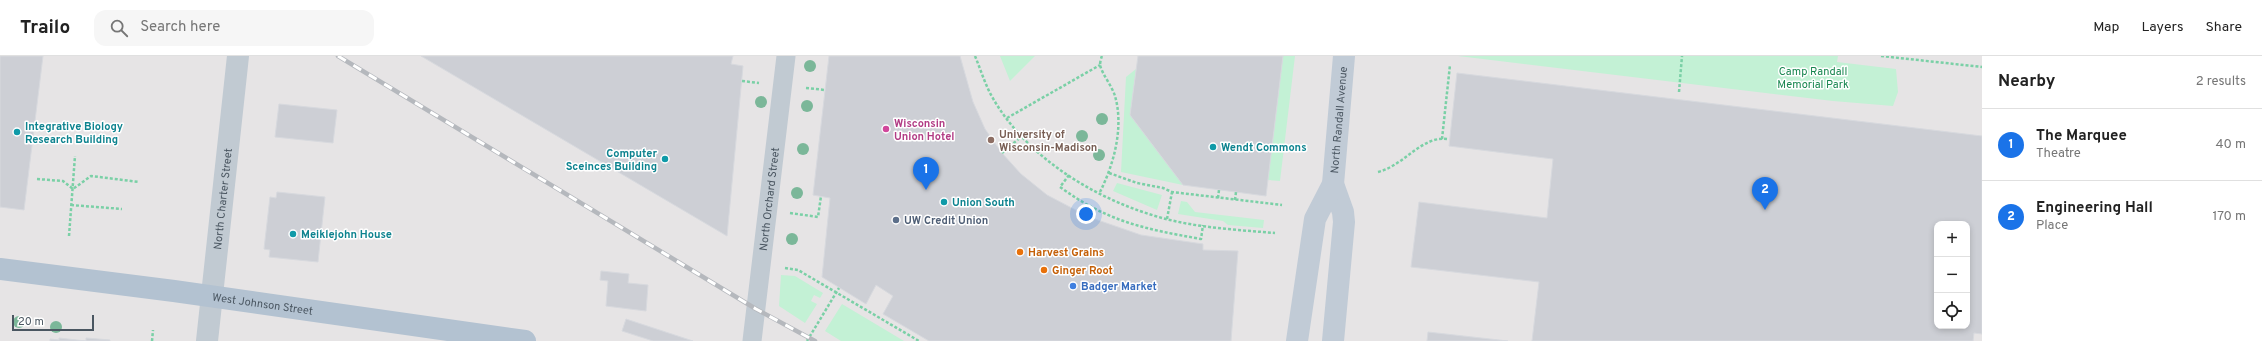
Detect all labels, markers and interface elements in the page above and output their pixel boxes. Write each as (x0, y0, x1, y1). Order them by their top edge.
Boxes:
search box (94, 10, 374, 46)
text: Trailo (20, 16, 70, 40)
icon: search (108, 17, 130, 39)
text: Search here (140, 18, 220, 37)
text: Map (2093, 19, 2119, 36)
text: Layers (2141, 19, 2183, 36)
text: Share (2205, 19, 2242, 36)
park label: Camp Randall Memorial Park (1777, 65, 1849, 92)
street label: North Randall Avenue (1328, 66, 1351, 174)
text: Nearby (1998, 71, 2055, 93)
text: 2 results (2196, 74, 2246, 90)
place label: Wisconsin Union Hotel (894, 117, 955, 144)
place label: Integrative Biology Research Building (25, 120, 123, 147)
marker: Wisconsin Union Hotel (881, 124, 891, 134)
marker: Integrative Biology Research Building (12, 127, 22, 137)
text: The Marquee (2036, 127, 2127, 146)
place label: University of Wisconsin-Madison (999, 128, 1097, 155)
marker: University of Wisconsin-Madison (986, 135, 996, 145)
text: 1 (2008, 137, 2014, 153)
text: 40 m (2216, 137, 2246, 153)
place label: Wendt Commons (1221, 141, 1307, 155)
marker: Wendt Commons (1208, 142, 1218, 152)
text: Theatre (2036, 146, 2081, 162)
street label: North Charter Street (211, 147, 236, 250)
place label: Computer Sceinces Building (566, 147, 657, 174)
street label: North Orchard Street (757, 147, 783, 252)
marker: Computer Sceinces Building (660, 154, 670, 164)
pin: 1 (913, 157, 939, 190)
pin: 2 (1752, 177, 1778, 210)
place label: Union South (952, 196, 1015, 210)
marker: Union South (939, 197, 949, 207)
text: Engineering Hall (2036, 199, 2153, 218)
your location (1076, 204, 1096, 224)
text: 2 (2007, 209, 2015, 225)
text: 170 m (2212, 209, 2246, 225)
place label: UW Credit Union (904, 214, 988, 228)
marker: UW Credit Union (891, 215, 901, 225)
text: Place (2036, 218, 2068, 234)
map controls (1934, 221, 1970, 329)
button: + (1934, 221, 1970, 257)
place label: Meiklejohn House (301, 228, 392, 242)
marker: Meiklejohn House (288, 229, 298, 239)
place label: Harvest Grains (1028, 246, 1104, 260)
marker: Harvest Grains (1015, 247, 1025, 257)
button: − (1934, 257, 1970, 293)
place label: Ginger Root (1052, 264, 1113, 278)
marker: Ginger Root (1039, 265, 1049, 275)
place label: Badger Market (1081, 280, 1157, 294)
marker: Badger Market (1068, 281, 1078, 291)
street label: West Johnson Street (211, 291, 314, 319)
button: locate (1934, 293, 1970, 329)
scale bar (12, 313, 94, 332)
text: 20 m (18, 315, 44, 329)

